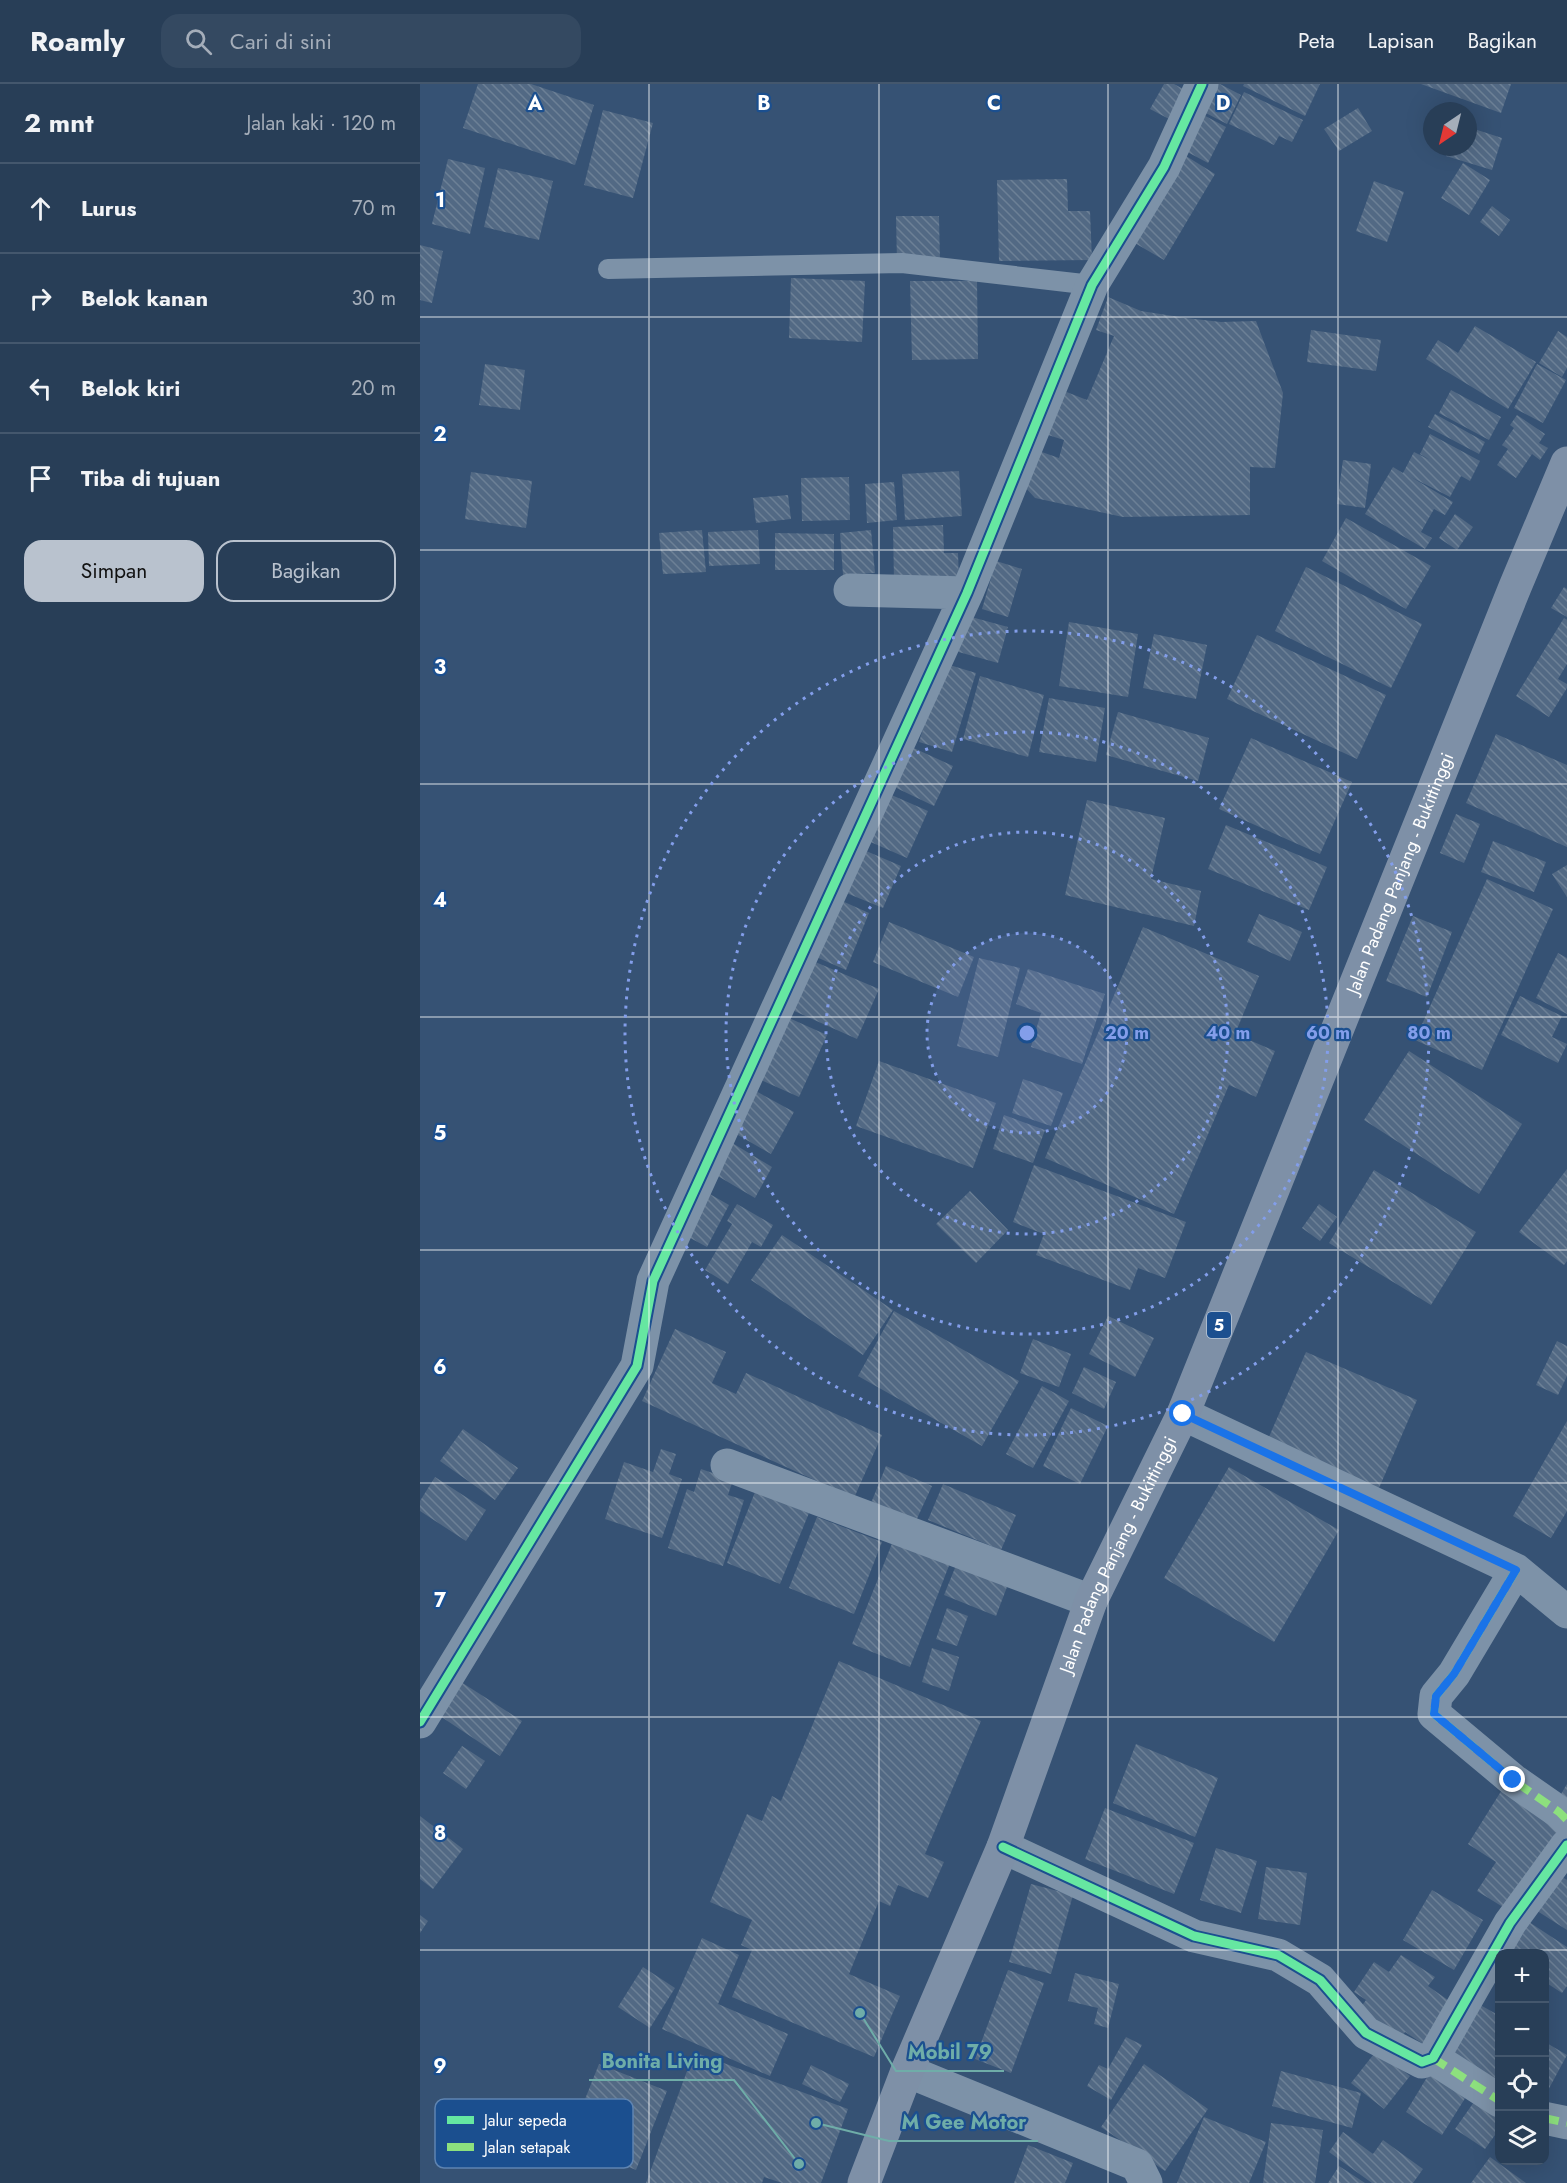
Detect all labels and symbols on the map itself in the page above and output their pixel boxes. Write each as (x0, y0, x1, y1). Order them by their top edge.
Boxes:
text: A (527, 89, 543, 118)
text: B (757, 89, 771, 118)
text: C (987, 89, 1001, 118)
text: D (1216, 89, 1230, 118)
north arrow (1423, 102, 1477, 156)
text: 1 (435, 186, 445, 215)
text: 2 (433, 420, 447, 449)
text: 3 (434, 653, 446, 682)
street label: Jalan Padang Panjang - Bukittinggi (1339, 749, 1460, 1000)
text: 4 (433, 886, 447, 915)
text: 20 m (1105, 1020, 1149, 1046)
text: 40 m (1206, 1020, 1250, 1046)
text: 60 m (1306, 1020, 1350, 1046)
text: 80 m (1407, 1020, 1451, 1046)
centre of rings (1017, 1023, 1037, 1043)
text: 5 (434, 1119, 447, 1148)
road number: 5 (1207, 1312, 1231, 1338)
text: 6 (433, 1353, 447, 1382)
route start (1169, 1400, 1195, 1426)
street label: Jalan Padang Panjang - Bukittinggi (1053, 1432, 1183, 1679)
text: 7 (434, 1586, 447, 1615)
route end (1499, 1766, 1525, 1792)
text: 8 (434, 1819, 446, 1848)
callout: Mobil 79 (896, 2033, 1004, 2071)
text: Mobil 79 (908, 2038, 992, 2067)
callout: Bonita Living (589, 2042, 734, 2080)
text: Bonita Living (601, 2047, 723, 2076)
text: 9 (433, 2052, 447, 2081)
legend (435, 2099, 633, 2168)
callout: M Gee Motor (889, 2103, 1038, 2141)
text: M Gee Motor (901, 2108, 1027, 2137)
text: Jalur sepeda (482, 2109, 567, 2132)
text: Jalan setapak (482, 2136, 571, 2159)

